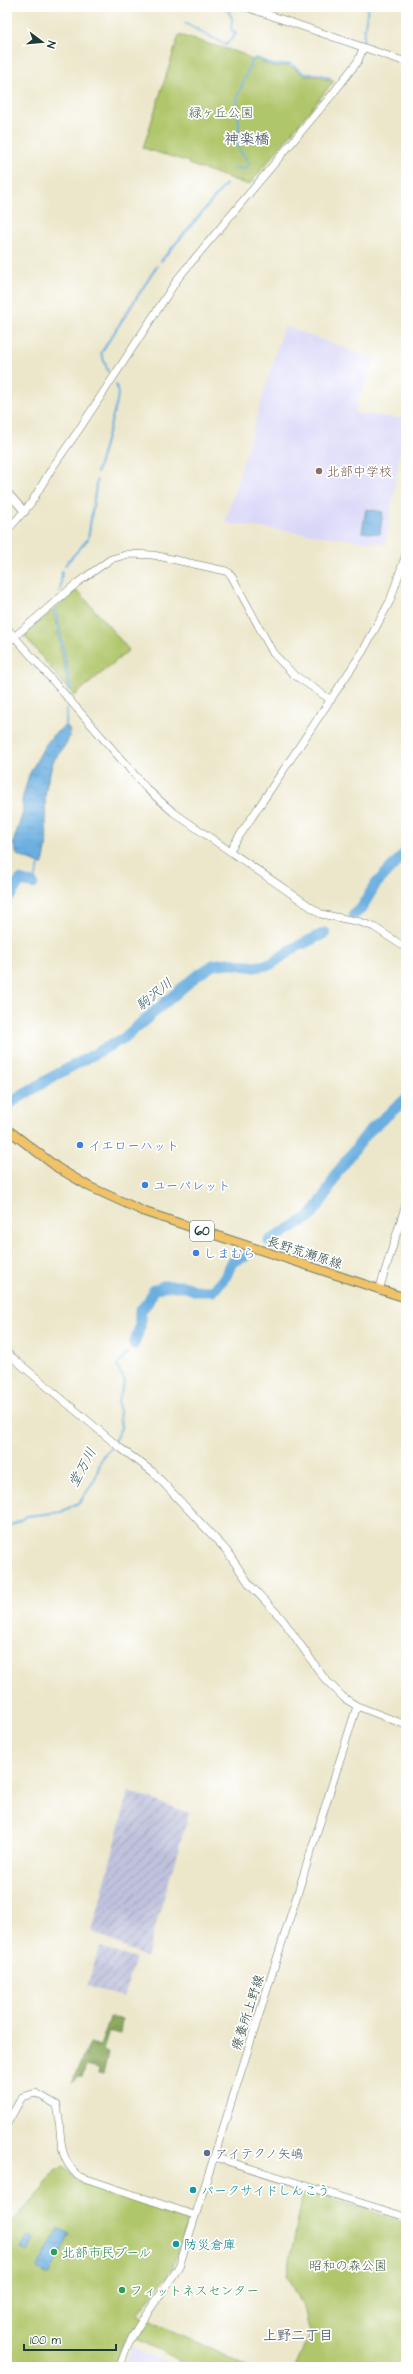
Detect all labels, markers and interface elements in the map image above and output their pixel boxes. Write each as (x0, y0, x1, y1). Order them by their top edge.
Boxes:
north arrow (22, 22, 62, 62)
text: N (43, 39, 59, 50)
park label: 緑ヶ丘公園 (188, 104, 254, 122)
district label: 神楽橋 (224, 129, 270, 150)
place label: 北部中学校 (327, 463, 392, 481)
marker: 北部中学校 (314, 466, 324, 476)
water label: 駒沢川 (132, 974, 177, 1016)
place label: イエローハット (88, 1137, 179, 1155)
marker: イエローハット (75, 1140, 85, 1150)
place label: ユーパレット (153, 1177, 230, 1195)
marker: ユーパレット (140, 1180, 150, 1190)
road number: 60 (190, 1221, 214, 1241)
street label: 長野荒瀬原線 (265, 1232, 346, 1274)
place label: しまむら (204, 1245, 256, 1263)
marker: しまむら (191, 1248, 201, 1258)
water label: 堂万川 (64, 1444, 102, 1491)
street label: 療養所上野線 (227, 1971, 269, 2052)
place label: アイテクノ矢嶋 (215, 2145, 303, 2163)
marker: アイテクノ矢嶋 (202, 2148, 212, 2158)
place label: パークサイドしんこう (201, 2182, 330, 2200)
marker: パークサイドしんこう (188, 2185, 198, 2195)
place label: 防災倉庫 (184, 2236, 236, 2254)
marker: 防災倉庫 (171, 2239, 181, 2249)
place label: 北部市民プール (62, 2244, 151, 2262)
marker: 北部市民プール (49, 2247, 59, 2257)
park label: 昭和の森公園 (309, 2257, 387, 2275)
place label: フィットネスセンター (130, 2282, 259, 2300)
marker: フィットネスセンター (117, 2285, 127, 2295)
scale bar (24, 2326, 116, 2352)
district label: 上野二丁目 (263, 2326, 333, 2346)
text: 100 m (30, 2332, 61, 2349)

